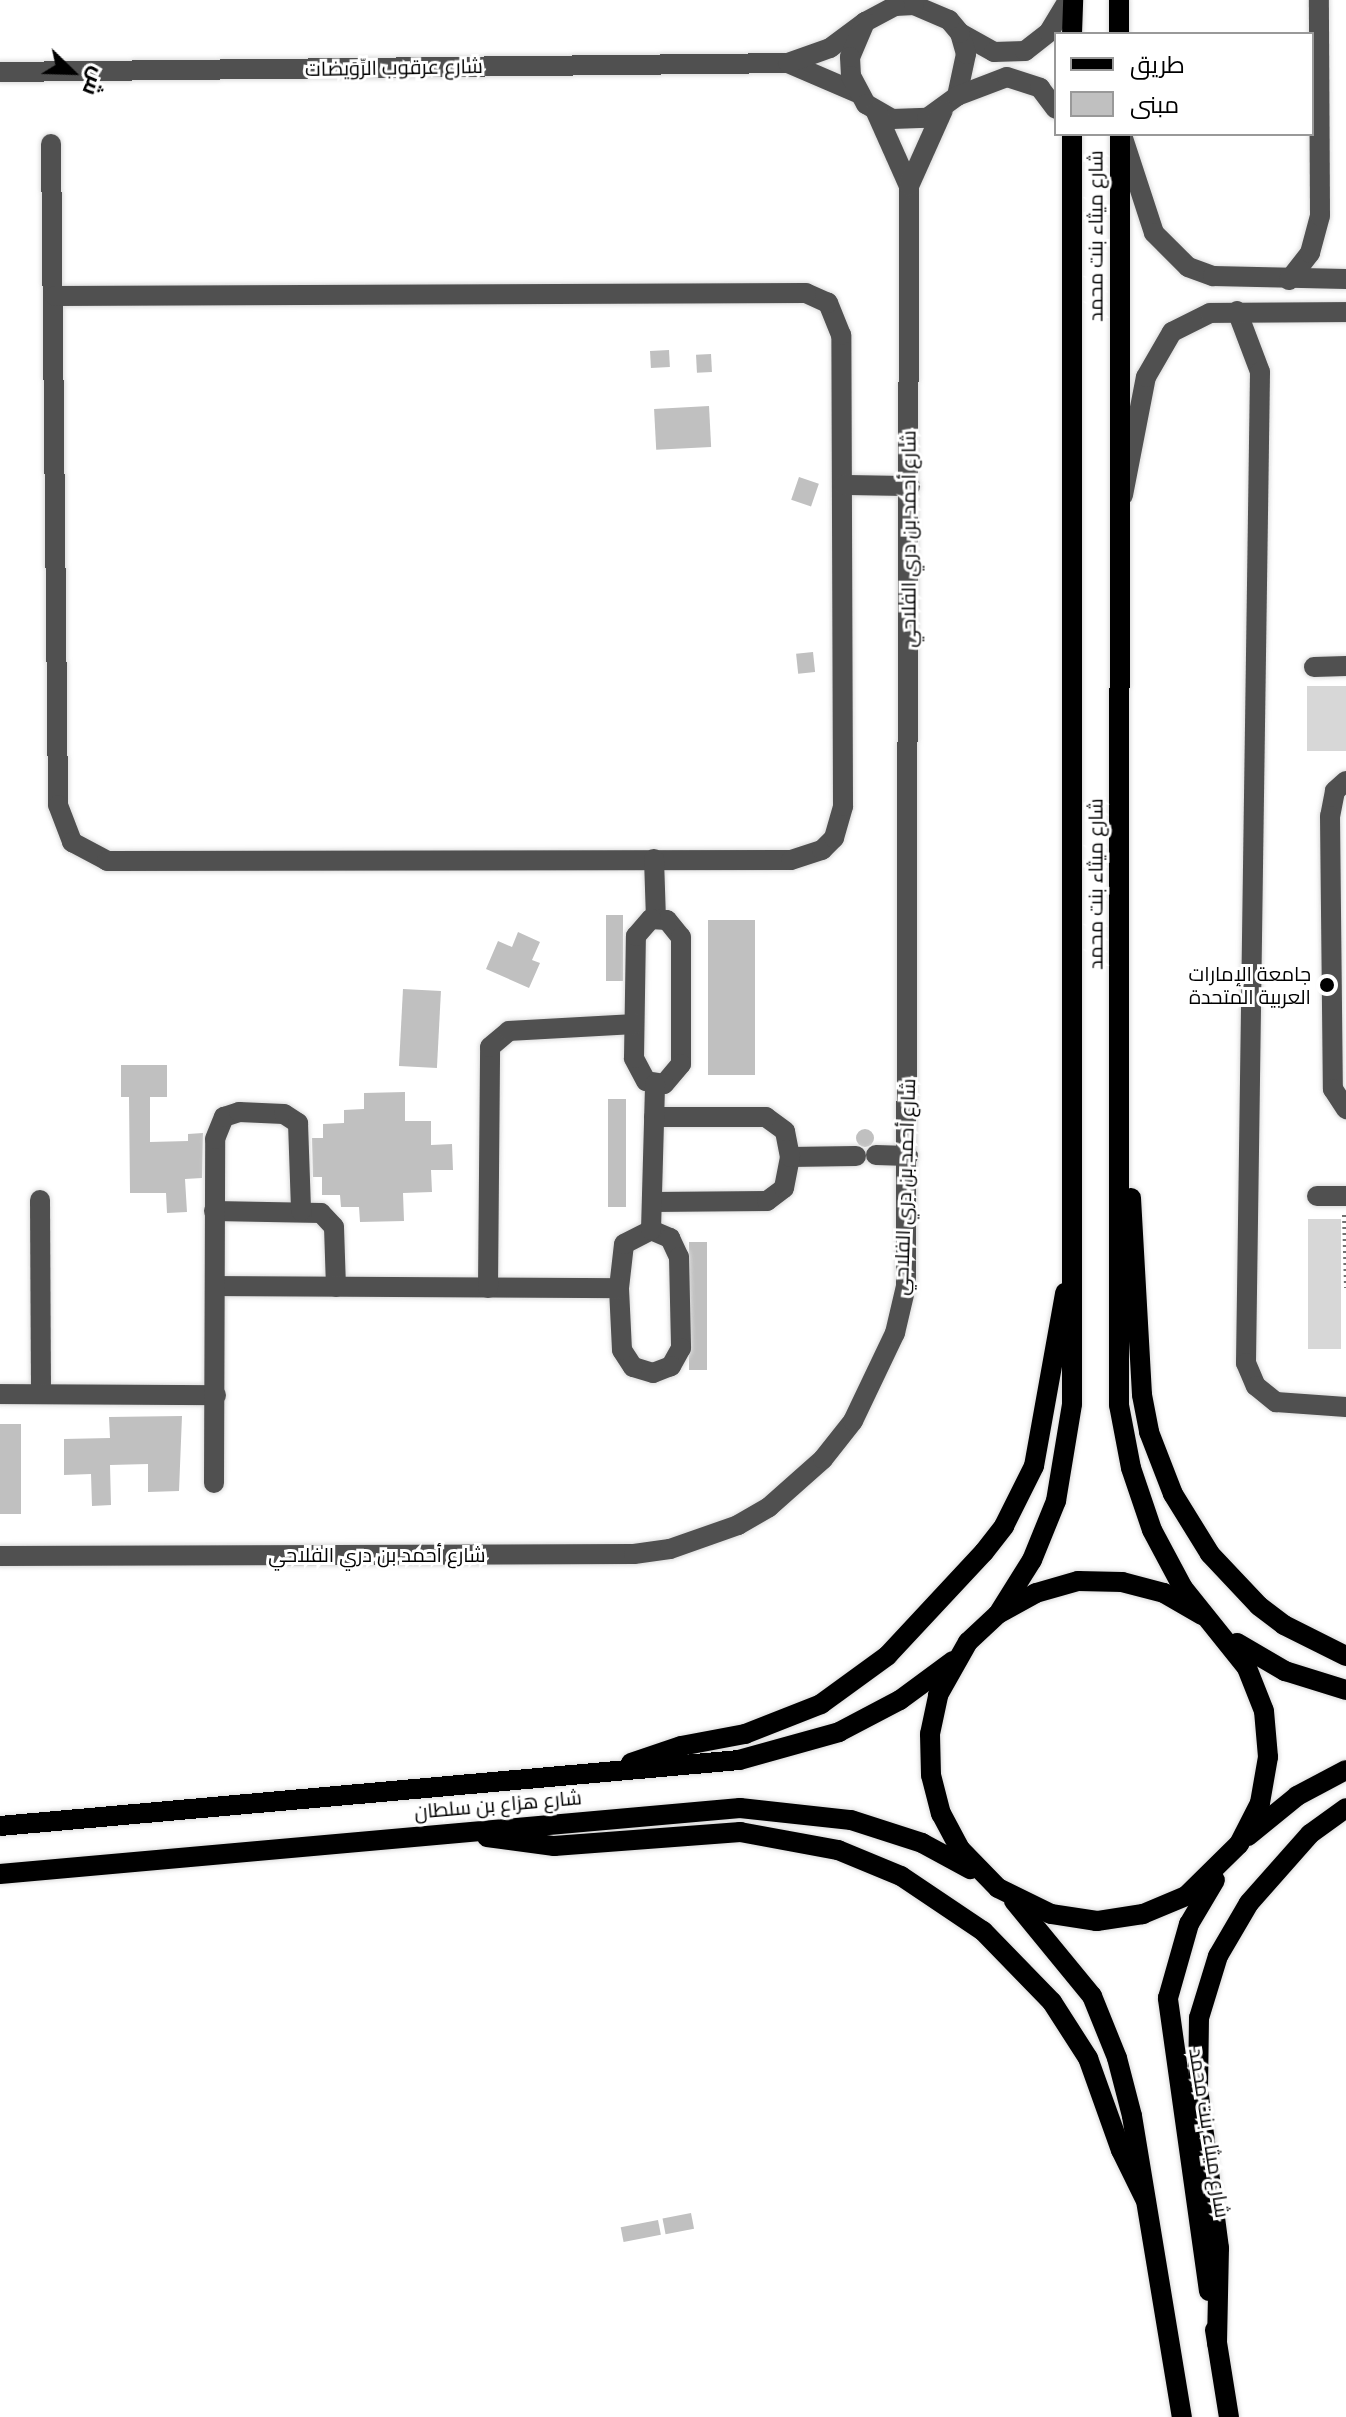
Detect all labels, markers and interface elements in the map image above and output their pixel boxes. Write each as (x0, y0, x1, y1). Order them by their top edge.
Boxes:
north arrow (32, 32, 112, 112)
legend (1054, 32, 1314, 136)
text: طريق (1130, 51, 1185, 79)
street label: شارع عرقوب الرِّوَيضات (305, 54, 483, 82)
text: ش (78, 64, 112, 99)
text: مبنى (1130, 91, 1179, 119)
street label: شارع ميثاء بنت محمد (1084, 150, 1108, 322)
street label: شارع أحمد بن دري الفلاحي (897, 430, 921, 648)
street label: شارع ميثاء بنت محمد (1084, 798, 1108, 970)
place label: جامعة الإمارات العربية المتحدة (1188, 962, 1311, 1009)
marker: جامعة الإمارات العربية المتحدة (1318, 976, 1336, 994)
street label: شارع أحمد بن دري الفلاحي (889, 1078, 921, 1296)
street label: شارع أحمد بن دري الفلاحي (268, 1543, 486, 1567)
street label: شارع هزاع بن سلطان (413, 1786, 583, 1824)
street label: شارع ميثاء بنت محمد (1184, 2046, 1234, 2220)

